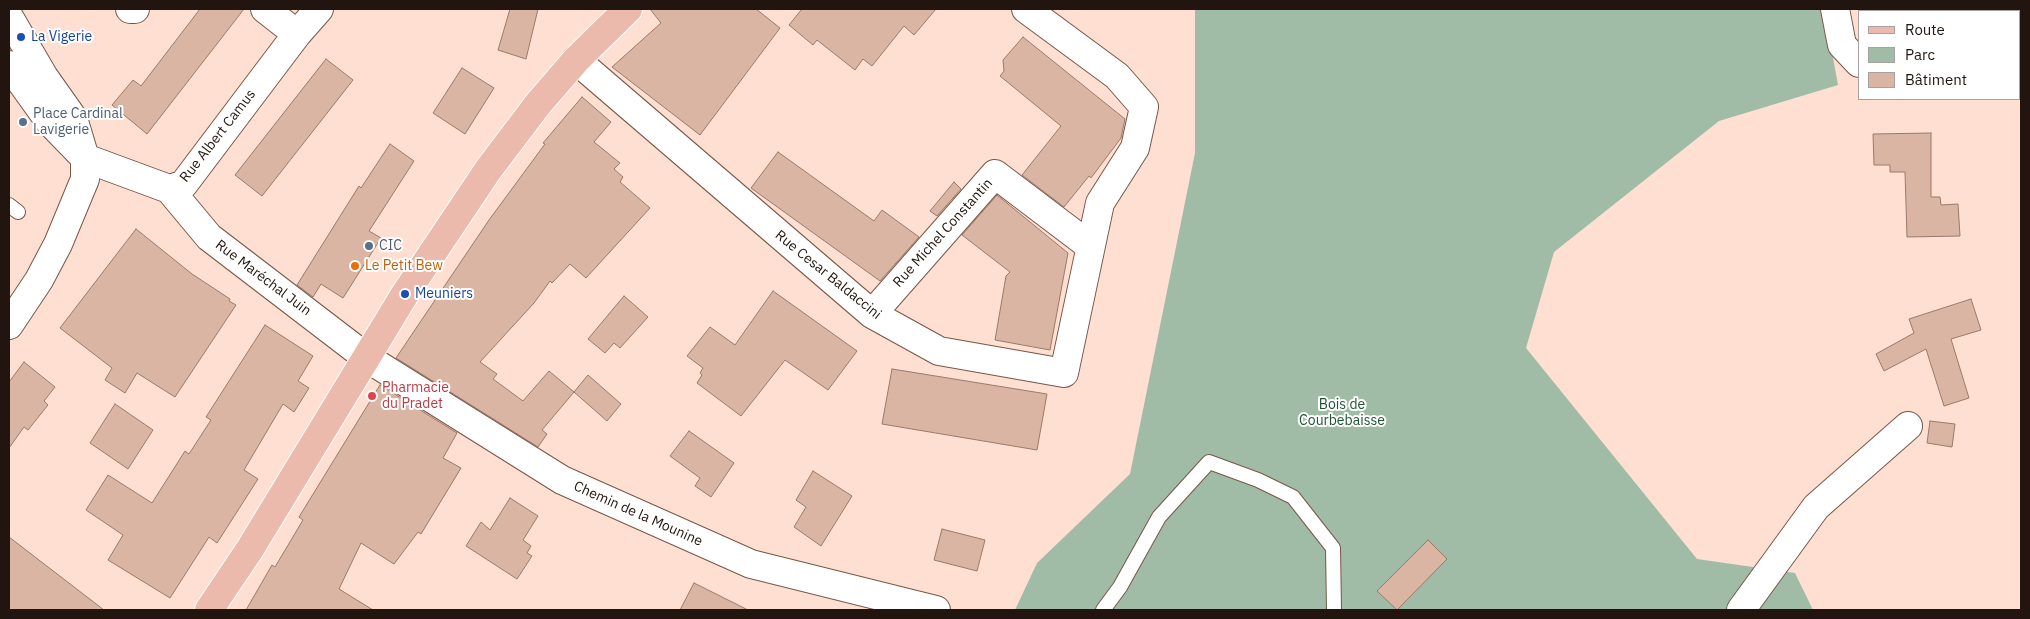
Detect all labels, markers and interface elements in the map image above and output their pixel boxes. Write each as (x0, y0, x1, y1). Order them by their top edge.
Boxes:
legend (1858, 10, 2020, 100)
text: Route (1905, 20, 1945, 39)
place label: La Vigerie (31, 29, 92, 45)
marker: La Vigerie (15, 31, 27, 43)
text: Parc (1905, 45, 1935, 64)
text: Bâtiment (1905, 70, 1967, 89)
street label: Rue Albert Camus (177, 86, 259, 186)
place label: Place Cardinal Lavigerie (33, 106, 123, 138)
marker: Place Cardinal Lavigerie (17, 116, 29, 128)
street label: Rue Michel Constantin (890, 175, 996, 291)
street label: Rue Cesar Baldaccini (771, 227, 885, 323)
street label: Rue Maréchal Juin (212, 236, 314, 320)
place label: CIC (379, 238, 402, 254)
marker: CIC (363, 240, 375, 252)
place label: Le Petit Bew (365, 258, 443, 274)
marker: Le Petit Bew (349, 260, 361, 272)
place label: Meuniers (415, 286, 473, 302)
marker: Meuniers (399, 288, 411, 300)
place label: Pharmacie du Pradet (382, 380, 449, 412)
marker: Pharmacie du Pradet (366, 390, 378, 402)
park label: Bois de Courbebaisse (1299, 397, 1385, 430)
street label: Chemin de la Mounine (571, 478, 705, 550)

